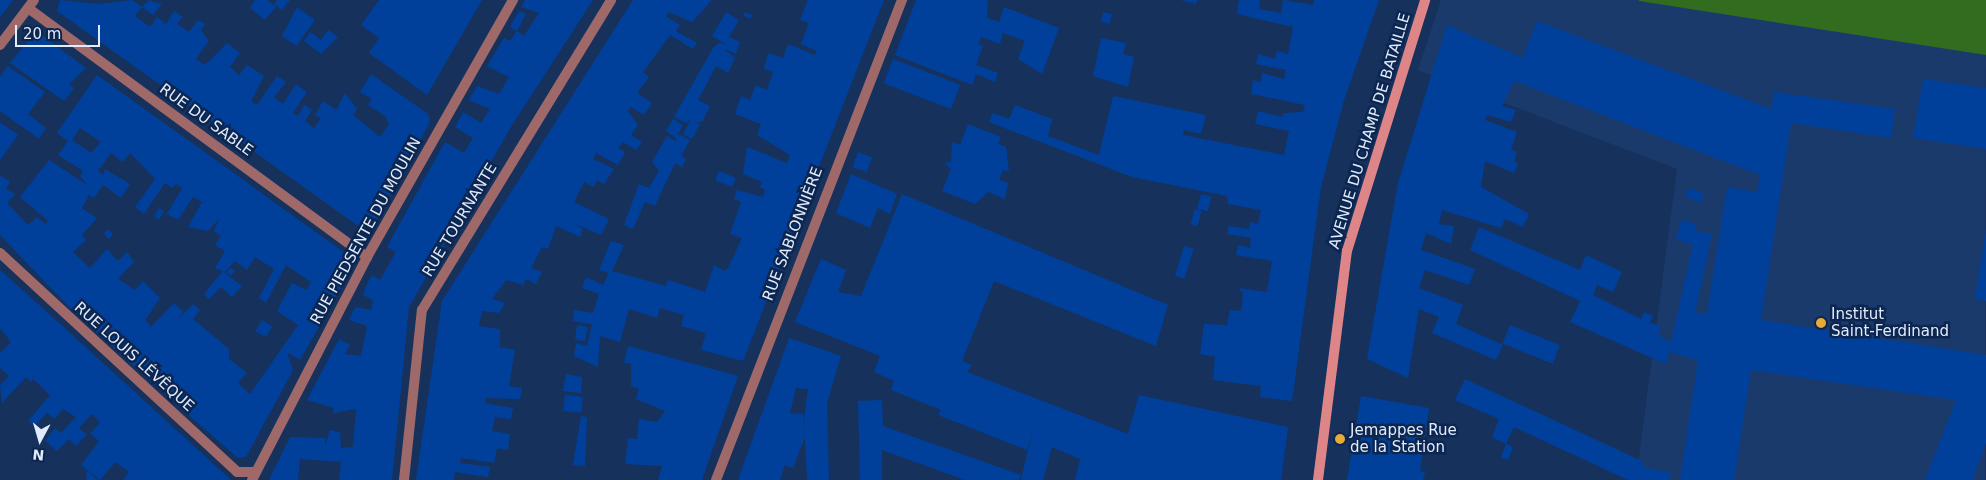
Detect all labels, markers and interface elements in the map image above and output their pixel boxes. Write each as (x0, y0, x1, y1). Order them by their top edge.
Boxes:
street label: AVENUE DU CHAMP DE BATAILLE (1325, 11, 1415, 251)
scale bar (18, 15, 102, 47)
text: 20 m (23, 25, 61, 43)
street label: RUE DU SABLE (156, 80, 256, 160)
street label: RUE PIEDSENTE DU MOULIN (307, 134, 425, 328)
street label: RUE TOURNANTE (419, 160, 501, 280)
street label: RUE SABLONNIÈRE (759, 165, 827, 303)
street label: RUE LOUIS LÉVÊQUE (70, 299, 198, 415)
place label: Institut Saint-Ferdinand (1831, 305, 1949, 340)
marker: Institut Saint-Ferdinand (1815, 317, 1827, 329)
north arrow (15, 415, 65, 465)
place label: Jemappes Rue de la Station (1350, 421, 1457, 456)
marker: Jemappes Rue de la Station (1334, 433, 1346, 445)
text: N (32, 446, 45, 463)

